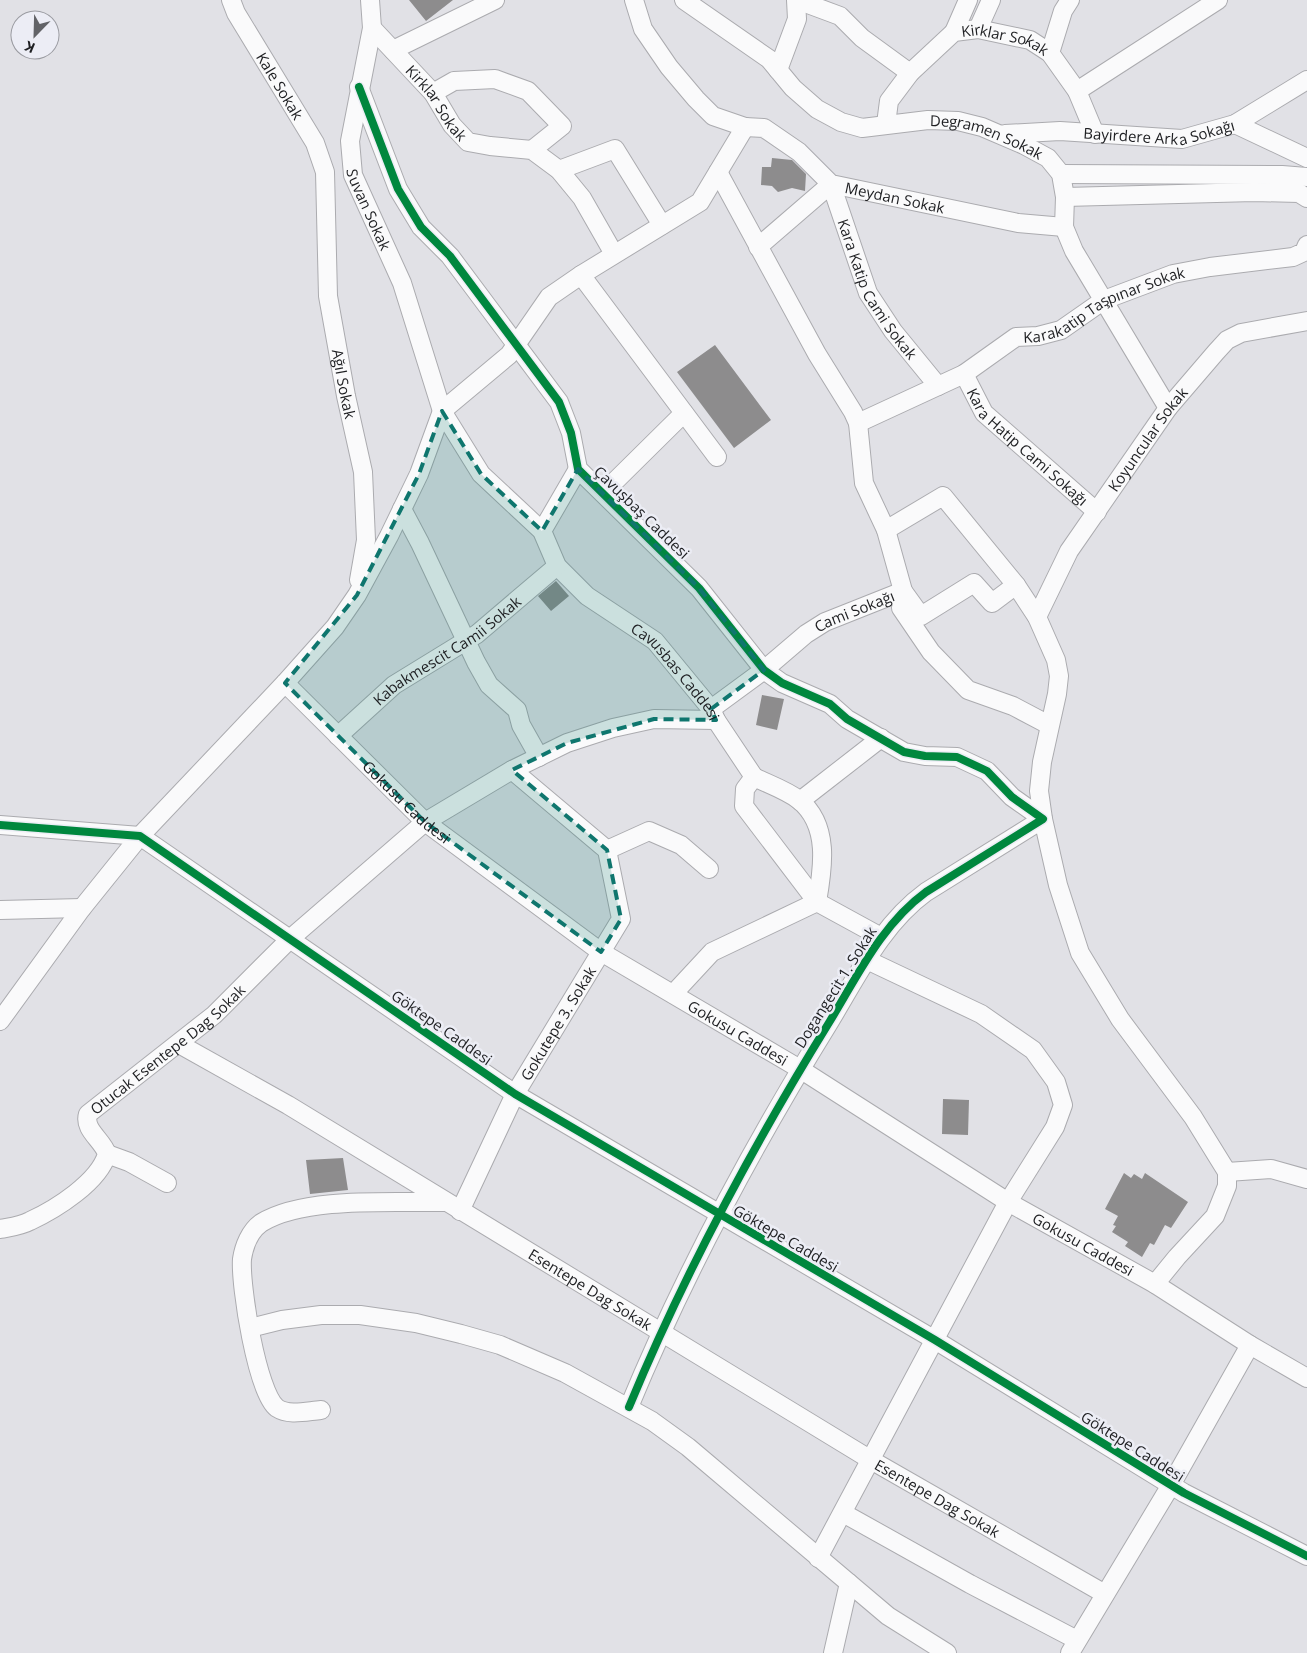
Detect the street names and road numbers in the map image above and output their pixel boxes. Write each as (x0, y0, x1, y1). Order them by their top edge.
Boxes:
street label: Kirklar Sokak (960, 19, 1053, 60)
street label: Kale Sokak (252, 48, 308, 123)
street label: Kirklar Sokak (401, 60, 472, 145)
street label: Degramen Sokak (930, 110, 1047, 164)
street label: Bayirdere Arka Sokağı (1083, 115, 1237, 150)
street label: Suvan Sokak (342, 168, 396, 254)
street label: Meydan Sokak (843, 177, 947, 217)
street label: Kara Katip Cami Sokak (834, 216, 922, 363)
street label: Karakatip Taşpınar Sokak (1023, 262, 1186, 347)
street label: Ağıl Sokak (328, 347, 361, 421)
street label: Koyuncular Sokak (1103, 383, 1192, 495)
street label: Kara Hatip Cami Sokağı (963, 384, 1092, 510)
street label: Çavuşbaş Caddesi (590, 461, 694, 563)
street label: Cami Sokağı (810, 585, 897, 636)
street label: Kabakmescit Camii Sokak (369, 591, 525, 709)
street label: Cavusbas Caddesi (627, 618, 725, 723)
street label: Gokusu Caddesi (359, 756, 454, 847)
street label: Dogangecit 1. Sokak (789, 922, 881, 1052)
street label: Gokutepe 3. Sokak (516, 962, 600, 1084)
street label: Otucak Esentepe Dag Sokak (86, 980, 249, 1119)
street label: Göktepe Caddesi (388, 985, 496, 1069)
street label: Gokusu Caddesi (684, 995, 792, 1070)
street label: Göktepe Caddesi (730, 1200, 842, 1276)
street label: Gokusu Caddesi (1029, 1208, 1137, 1280)
street label: Esentepe Dag Sokak (525, 1244, 656, 1334)
street label: Göktepe Caddesi (1077, 1406, 1189, 1486)
street label: Esentepe Dag Sokak (871, 1454, 1004, 1542)

